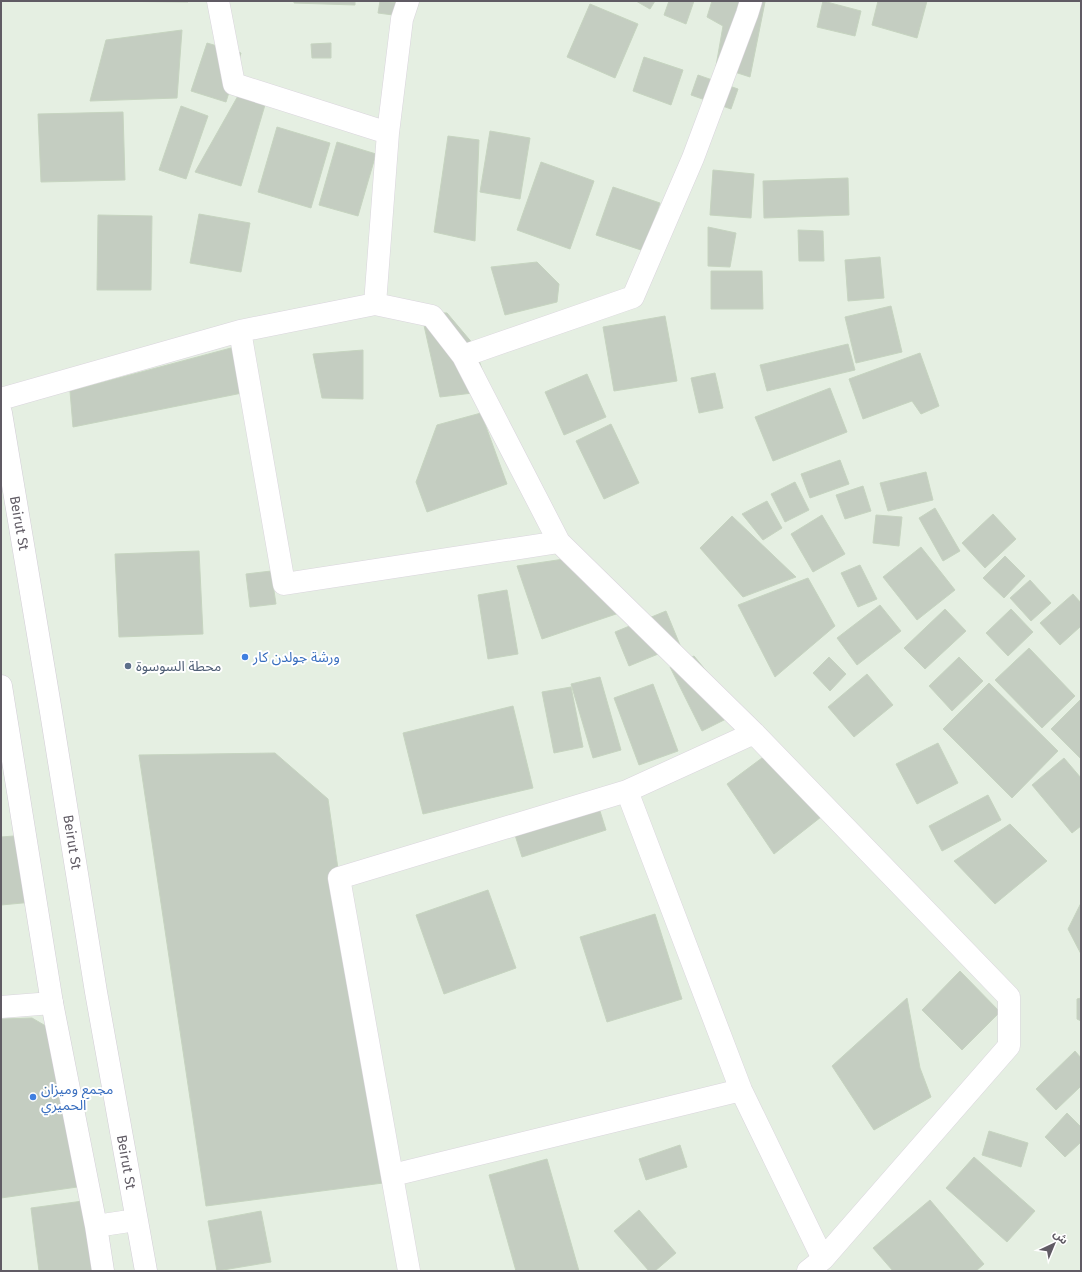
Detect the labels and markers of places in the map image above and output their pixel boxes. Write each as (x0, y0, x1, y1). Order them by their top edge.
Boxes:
place label: ورشة جولدن كار (252, 649, 340, 666)
marker: ورشة جولدن كار (240, 652, 250, 662)
place label: محطة السوسوة (136, 658, 221, 675)
marker: محطة السوسوة (123, 661, 133, 671)
place label: مجمع وميزان الحميري (41, 1081, 113, 1116)
marker: مجمع وميزان الحميري (28, 1092, 38, 1102)

